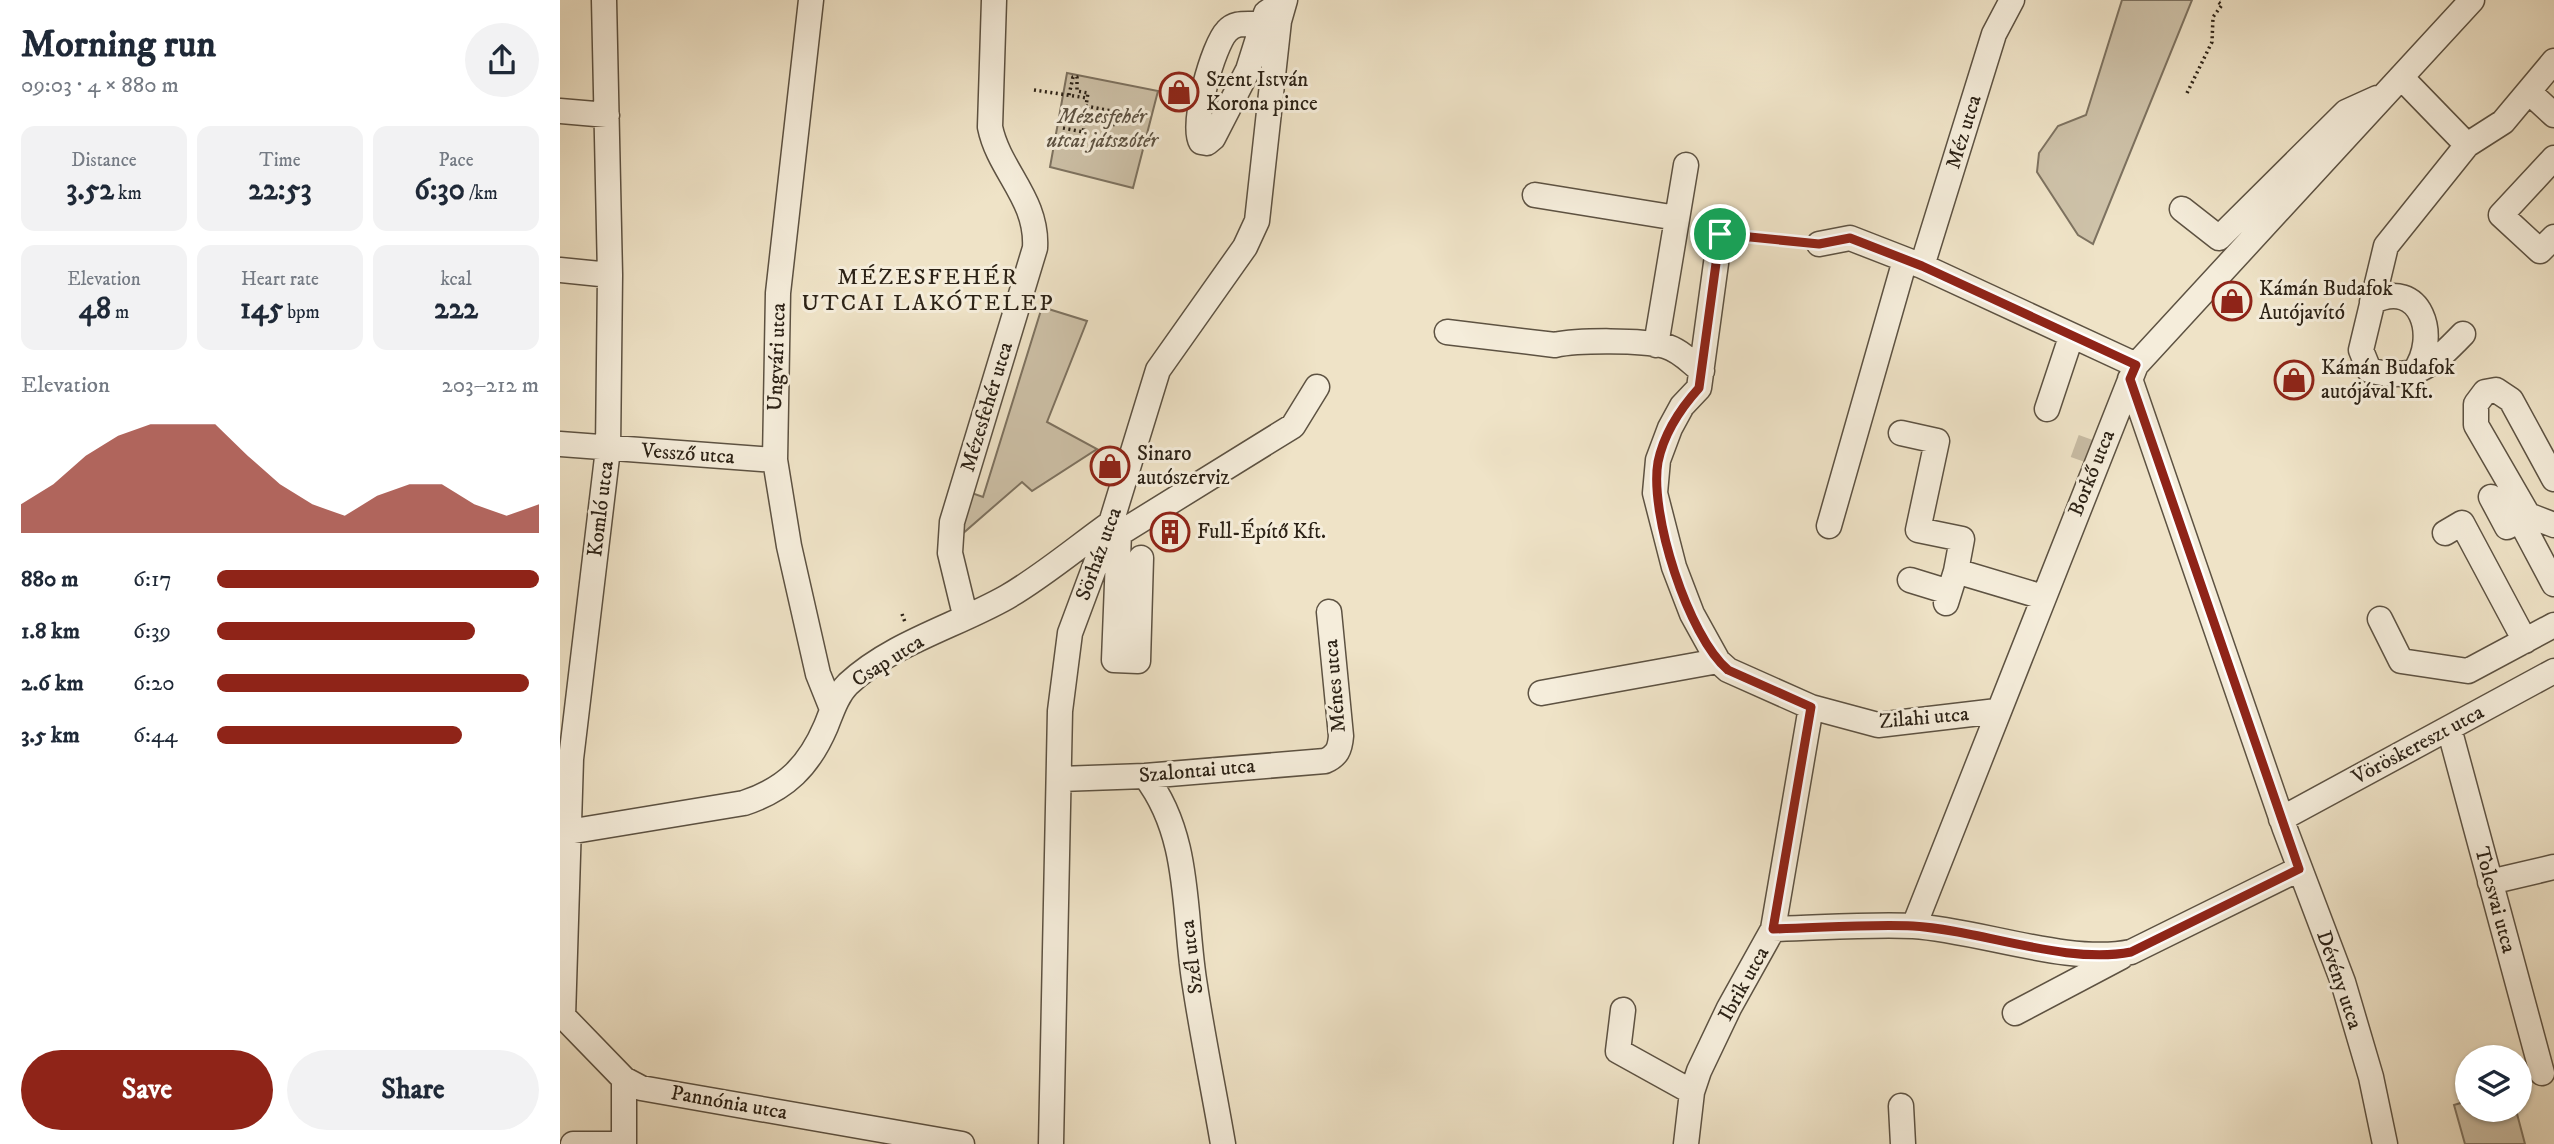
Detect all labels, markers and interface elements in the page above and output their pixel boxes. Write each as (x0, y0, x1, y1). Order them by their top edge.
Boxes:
text: Morning run (21, 21, 216, 69)
button: share (465, 23, 539, 97)
place label: Szent István Korona pince (1206, 67, 1318, 117)
text: 09:03 · 4 × 880 m (21, 71, 179, 100)
shop icon: Szent István Korona pince (1158, 71, 1200, 113)
street label: Méz utca (1940, 92, 1988, 172)
park label: Mézesfehér utcai játszótér (1046, 104, 1159, 154)
text: Distance (71, 149, 137, 172)
text: Time (259, 149, 301, 172)
text: Pace (438, 149, 474, 172)
text: 3.52 (66, 172, 114, 209)
text: 22:53 (248, 172, 312, 209)
text: 6:30 (414, 172, 465, 209)
text: km (114, 182, 142, 205)
text: /km (465, 182, 498, 205)
pin (1690, 204, 1750, 264)
icon: arrive (1701, 215, 1739, 253)
district label: MÉZESFEHÉR UTCAI LAKÓTELEP (801, 263, 1055, 318)
text: Elevation (67, 268, 141, 291)
text: Heart rate (241, 268, 319, 291)
text: kcal (440, 268, 472, 291)
place label: Kámán Budafok Autójavító (2259, 276, 2393, 326)
shop icon: Kámán Budafok Autójavító (2211, 280, 2253, 322)
text: 48 (79, 291, 111, 328)
text: 145 (240, 291, 283, 328)
text: 222 (434, 291, 478, 328)
text: m (111, 301, 129, 324)
text: bpm (283, 301, 320, 324)
street label: Ungvári utca (762, 302, 792, 412)
street label: Mézesfehér utca (955, 339, 1019, 475)
place label: Kámán Budafok autójával Kft. (2321, 355, 2455, 405)
shop icon: Kámán Budafok autójával Kft. (2273, 359, 2315, 401)
text: Elevation (21, 371, 110, 400)
text: 203–212 m (441, 371, 539, 400)
street label: Borkő utca (2063, 426, 2121, 520)
street label: Vessző utca (639, 438, 736, 470)
place label: Sinaro autószerviz (1137, 441, 1230, 491)
shop icon: Sinaro autószerviz (1089, 445, 1131, 487)
street label: Komló utca (582, 460, 620, 558)
street label: Sörház utca (1070, 504, 1128, 604)
building icon: Full-Építő Kft. (1149, 511, 1191, 553)
place label: Full-Építő Kft. (1197, 518, 1326, 545)
text: 880 m (21, 565, 79, 594)
text: 6:17 (133, 565, 172, 594)
text: 1.8 km (21, 617, 80, 646)
text: 6:39 (133, 617, 171, 646)
street label: Csap utca (847, 629, 929, 693)
street label: Ménes utca (1318, 638, 1352, 734)
text: 2.6 km (21, 669, 84, 698)
text: 6:20 (133, 669, 175, 698)
street label: Vöröskereszt utca (2347, 699, 2488, 791)
street label: Zilahi utca (1878, 701, 1970, 735)
text: 3.5 km (21, 721, 80, 750)
text: 6:44 (133, 721, 177, 750)
street label: Szalontai utca (1138, 753, 1256, 789)
street label: Tolcsvai utca (2468, 844, 2522, 956)
street label: Szél utca (1175, 918, 1209, 995)
street label: Dévény utca (2310, 927, 2368, 1033)
street label: Ibrik utca (1713, 942, 1775, 1026)
map controls (2455, 1045, 2532, 1122)
button: layers (2455, 1045, 2532, 1122)
button: Save (21, 1050, 273, 1130)
button: Share (287, 1050, 539, 1130)
street label: Pannónia utca (669, 1080, 789, 1126)

